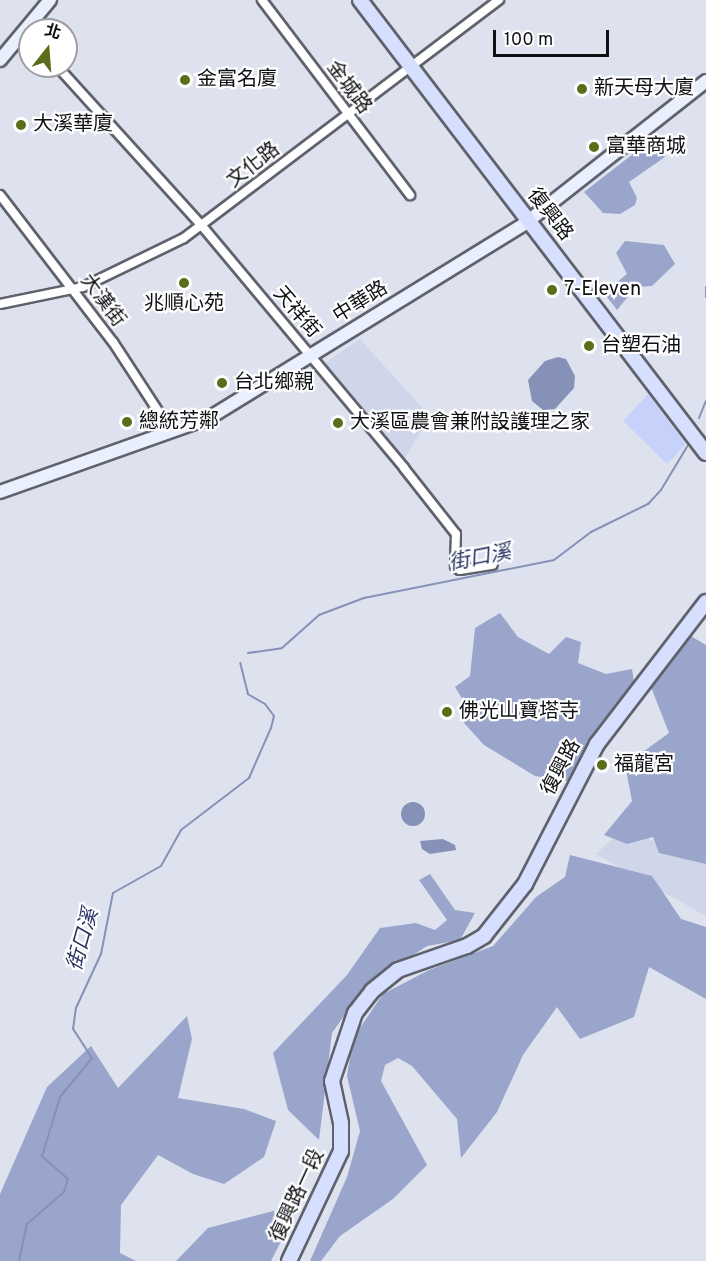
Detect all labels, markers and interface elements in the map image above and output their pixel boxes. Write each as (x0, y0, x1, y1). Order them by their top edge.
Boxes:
north arrow (18, 18, 78, 78)
scale bar (496, 18, 612, 56)
text: 北 (42, 21, 63, 45)
text: 100 m (504, 29, 553, 52)
street label: 金城路 (320, 57, 376, 119)
place label: 金富名廈 (197, 68, 277, 92)
marker: 金富名廈 (178, 73, 192, 87)
place label: 新天母大廈 (594, 77, 694, 101)
marker: 新天母大廈 (575, 82, 589, 96)
place label: 大溪華廈 (33, 113, 113, 137)
marker: 大溪華廈 (14, 118, 28, 132)
place label: 富華商城 (606, 135, 686, 159)
street label: 文化路 (223, 138, 285, 194)
marker: 富華商城 (587, 140, 601, 154)
street label: 復興路 (521, 184, 577, 246)
street label: 大漢街 (74, 270, 130, 332)
marker: 兆順心苑 (177, 276, 191, 290)
street label: 中華路 (329, 277, 393, 329)
place label: 7-Eleven (564, 278, 641, 302)
street label: 天祥街 (267, 282, 325, 344)
marker: 7-Eleven (545, 283, 559, 297)
place label: 兆順心苑 (144, 292, 224, 316)
place label: 台塑石油 (601, 334, 681, 358)
marker: 台塑石油 (582, 339, 596, 353)
place label: 台北鄉親 (234, 371, 314, 395)
marker: 台北鄉親 (215, 376, 229, 390)
place label: 總統芳鄰 (139, 410, 219, 434)
place label: 大溪區農會兼附設護理之家 (350, 411, 590, 435)
marker: 總統芳鄰 (120, 415, 134, 429)
marker: 大溪區農會兼附設護理之家 (331, 416, 345, 430)
water label: 街口溪 (447, 541, 513, 577)
place label: 佛光山寶塔寺 (459, 700, 579, 724)
marker: 佛光山寶塔寺 (440, 705, 454, 719)
street label: 復興路 (537, 736, 587, 800)
place label: 福龍宮 (614, 753, 674, 777)
marker: 福龍宮 (595, 758, 609, 772)
water label: 街口溪 (63, 906, 105, 974)
street label: 復興路一段 (266, 1146, 330, 1246)

